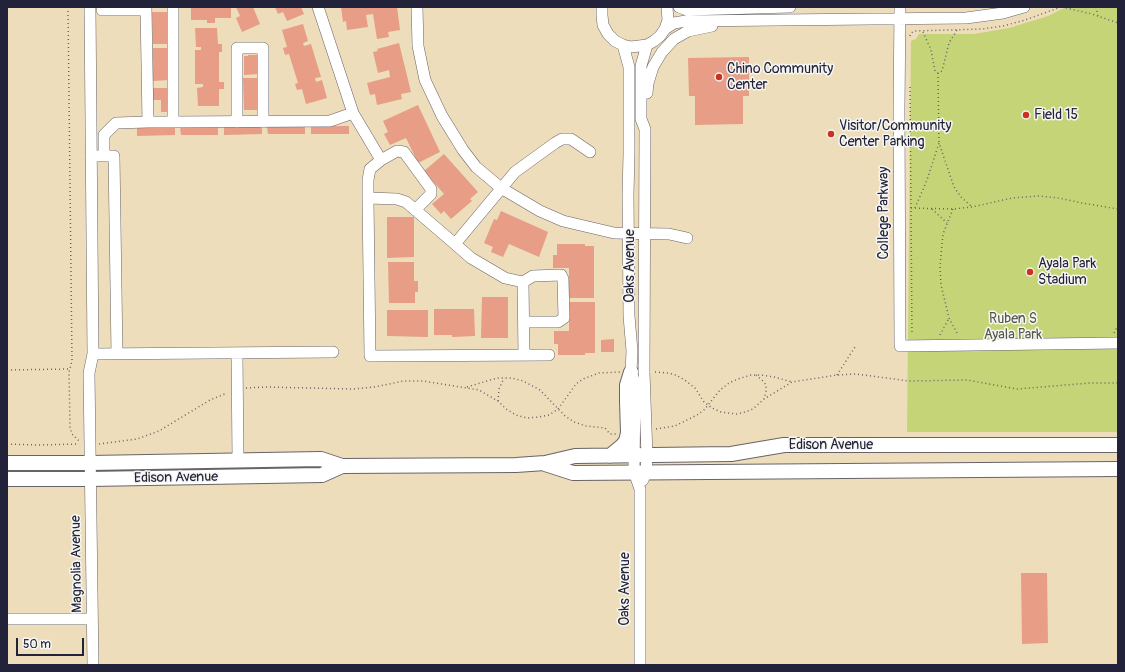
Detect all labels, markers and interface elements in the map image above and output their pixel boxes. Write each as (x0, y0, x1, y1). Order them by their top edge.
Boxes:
place label: Chino Community Center (727, 61, 833, 94)
marker: Chino Community Center (714, 72, 724, 82)
place label: Field 15 (1034, 107, 1078, 123)
marker: Field 15 (1021, 110, 1031, 120)
place label: Visitor/Community Center Parking (839, 118, 951, 150)
marker: Visitor/Community Center Parking (826, 129, 836, 139)
street label: College Parkway (876, 166, 892, 260)
street label: Oaks Avenue (622, 229, 638, 303)
place label: Ayala Park Stadium (1038, 256, 1096, 288)
marker: Ayala Park Stadium (1025, 267, 1035, 277)
park label: Ruben S Ayala Park (984, 311, 1042, 344)
street label: Edison Avenue (789, 437, 873, 453)
street label: Edison Avenue (134, 469, 218, 487)
street label: Magnolia Avenue (68, 515, 86, 613)
street label: Oaks Avenue (617, 552, 633, 626)
scale bar (18, 630, 86, 656)
text: 50 m (23, 637, 51, 652)

